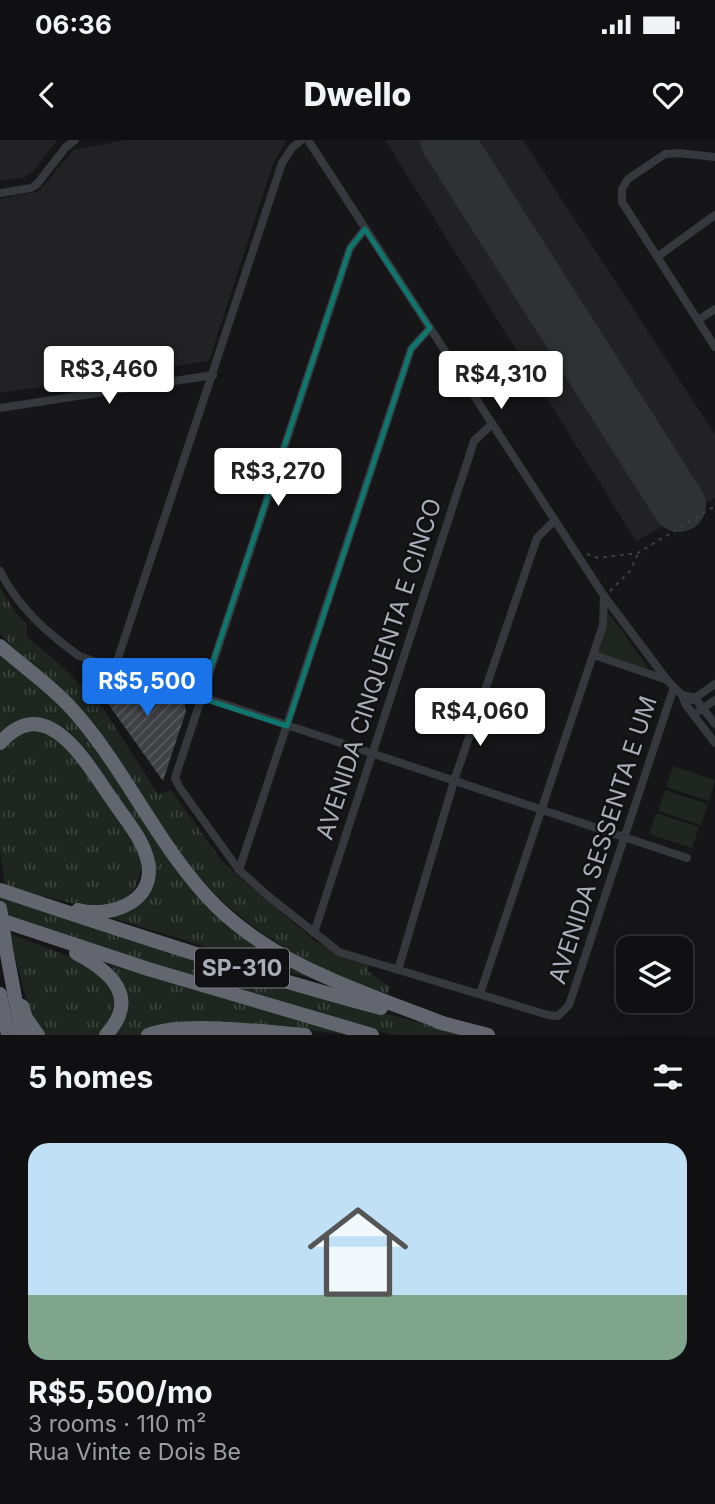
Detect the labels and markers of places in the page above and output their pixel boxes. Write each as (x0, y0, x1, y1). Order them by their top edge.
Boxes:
pin: R$3,460 (44, 346, 174, 406)
pin: R$4,310 (436, 352, 566, 411)
pin: R$3,270 (213, 448, 343, 508)
pin: R$5,500 (82, 658, 212, 718)
pin: R$4,060 (415, 688, 545, 748)

